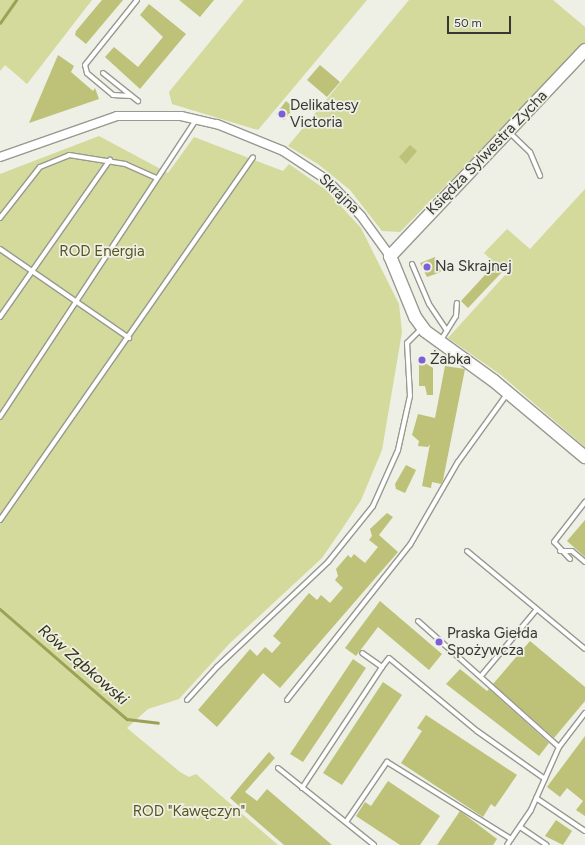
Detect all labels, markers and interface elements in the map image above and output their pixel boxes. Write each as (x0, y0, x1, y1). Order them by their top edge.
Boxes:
scale bar (449, 8, 513, 34)
text: 50 m (454, 16, 482, 30)
street label: Księdza Sylwestra Zycha (423, 87, 551, 219)
place label: Delikatesy Victoria (290, 96, 359, 131)
marker: Delikatesy Victoria (277, 109, 287, 119)
street label: Skrajna (315, 170, 363, 218)
park label: ROD Energia (59, 243, 145, 261)
place label: Na Skrajnej (435, 258, 512, 276)
marker: Na Skrajnej (422, 262, 432, 272)
place label: Żabka (430, 351, 471, 369)
marker: Żabka (417, 355, 427, 365)
water label: Rów Ząbkowski (34, 621, 132, 709)
place label: Praska Giełda Spożywcza (447, 624, 538, 659)
marker: Praska Giełda Spożywcza (434, 637, 444, 647)
park label: ROD "Kawęczyn" (133, 803, 245, 821)

